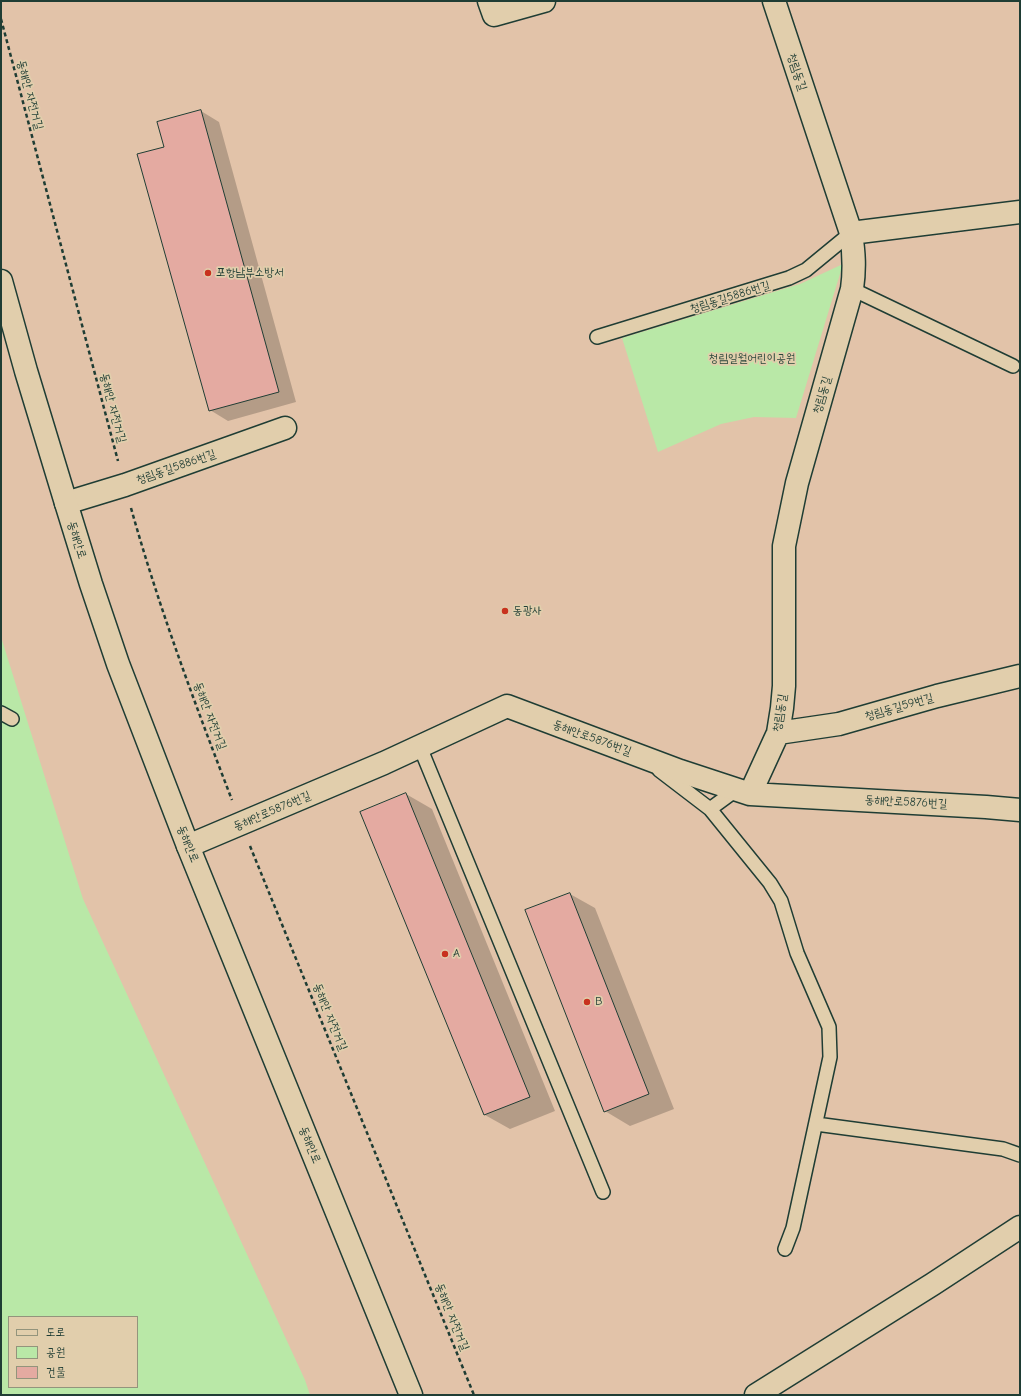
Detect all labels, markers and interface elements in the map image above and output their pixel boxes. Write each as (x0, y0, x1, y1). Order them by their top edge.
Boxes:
street label: 청림동길 (784, 51, 810, 93)
street label: 동해안 자전거길 (14, 59, 46, 131)
place label: 포항남부소방서 (216, 266, 284, 280)
marker: 포항남부소방서 (203, 268, 213, 278)
street label: 청림동길5886번길 (688, 278, 772, 316)
park label: 청림일월어린이공원 (709, 352, 795, 366)
street label: 동해안 자전거길 (97, 372, 129, 444)
street label: 청림동길 (810, 374, 834, 416)
street label: 청림동길5886번길 (134, 447, 218, 487)
street label: 동해안로 (64, 519, 90, 561)
place label: 동광사 (513, 604, 542, 618)
marker: 동광사 (500, 606, 510, 616)
street label: 동해안 자전거길 (190, 680, 230, 752)
street label: 청림동길59번길 (863, 690, 935, 724)
street label: 청림동길 (770, 693, 790, 733)
street label: 동해안로5876번길 (551, 717, 633, 759)
street label: 동해안로5876번길 (231, 788, 313, 834)
street label: 동해안로5876번길 (864, 793, 948, 811)
street label: 동해안로 (174, 823, 202, 865)
place label: A (453, 947, 460, 961)
marker: A (440, 949, 450, 959)
street label: 동해안 자전거길 (310, 981, 350, 1053)
place label: B (595, 995, 602, 1009)
marker: B (582, 997, 592, 1007)
street label: 동해안로 (296, 1124, 324, 1166)
street label: 동해안 자전거길 (432, 1281, 472, 1353)
legend (8, 1316, 138, 1388)
text: 도로 (46, 1325, 65, 1339)
text: 공원 (46, 1345, 65, 1359)
text: 건물 (46, 1365, 65, 1379)

